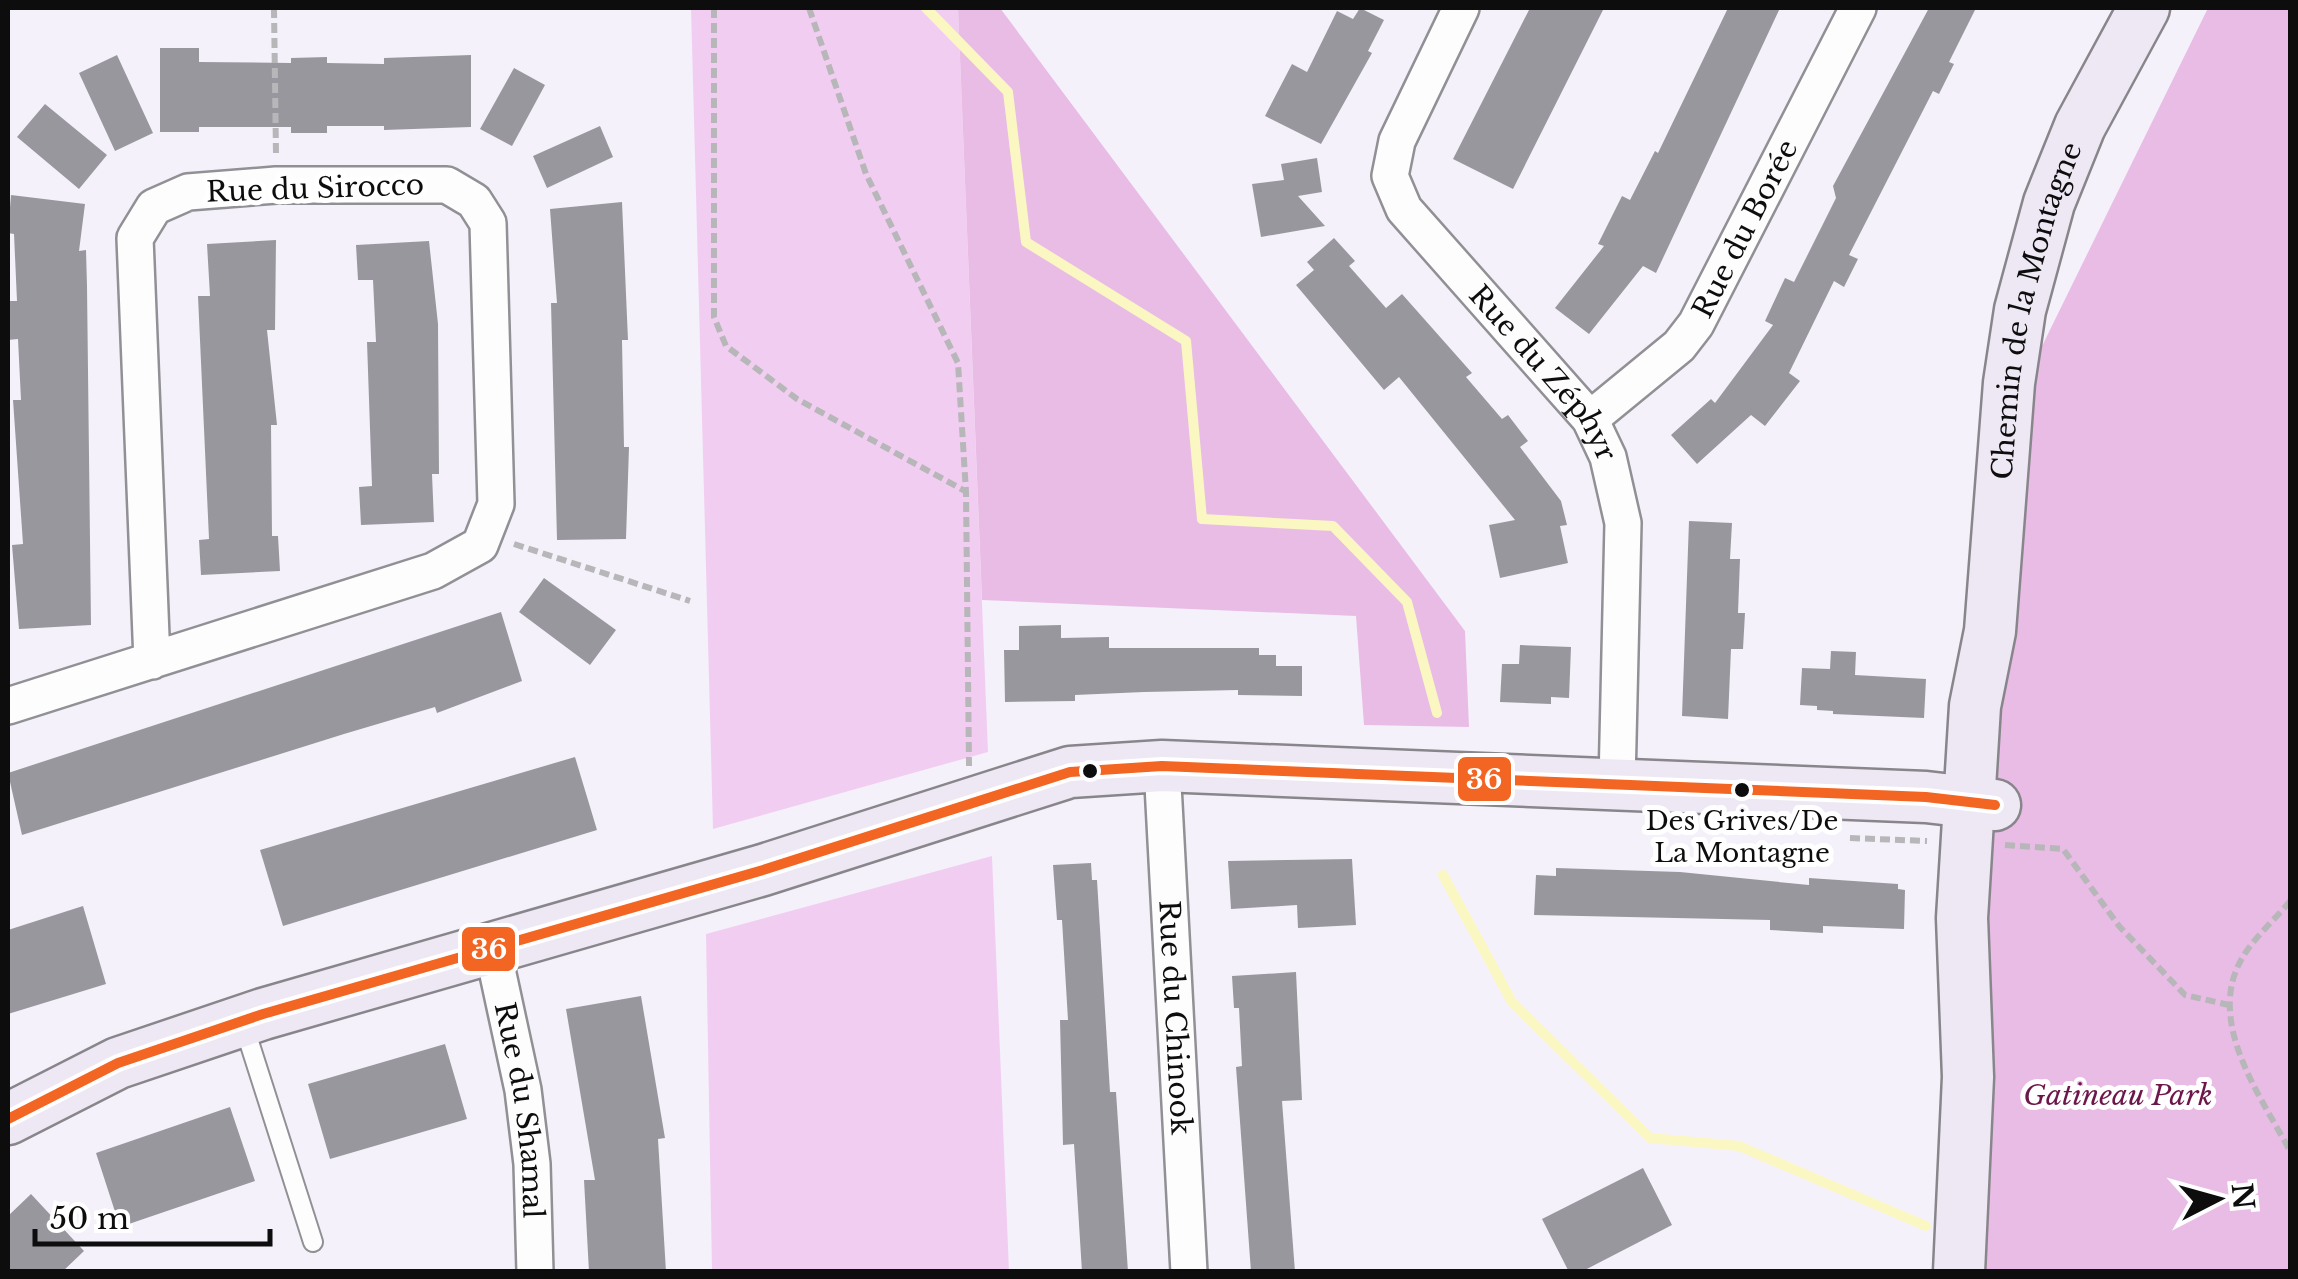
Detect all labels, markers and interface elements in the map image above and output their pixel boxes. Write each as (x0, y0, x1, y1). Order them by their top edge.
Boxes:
street label: Rue du Borée (1685, 134, 1805, 324)
street label: Chemin de la Montagne (1985, 137, 2090, 481)
street label: Rue du Sirocco (206, 167, 425, 210)
street label: Rue du Zéphyr (1462, 278, 1624, 467)
line badge: 36 (1456, 755, 1513, 803)
unlabelled marker (1080, 761, 1100, 781)
text: 36 (1466, 762, 1502, 797)
marker: Des Grives/De La Montagne (1732, 780, 1752, 800)
place label: Des Grives/De La Montagne (1646, 805, 1838, 869)
street label: Rue du Chinook (1151, 899, 1199, 1137)
line badge: 36 (460, 925, 517, 973)
text: 36 (471, 932, 507, 967)
street label: Rue du Shamal (487, 999, 551, 1219)
park label: Gatineau Park (2023, 1078, 2213, 1113)
north arrow (2168, 1149, 2268, 1249)
text: N (2224, 1182, 2261, 1211)
scale bar (35, 1184, 270, 1246)
text: 50 m (50, 1200, 129, 1237)

